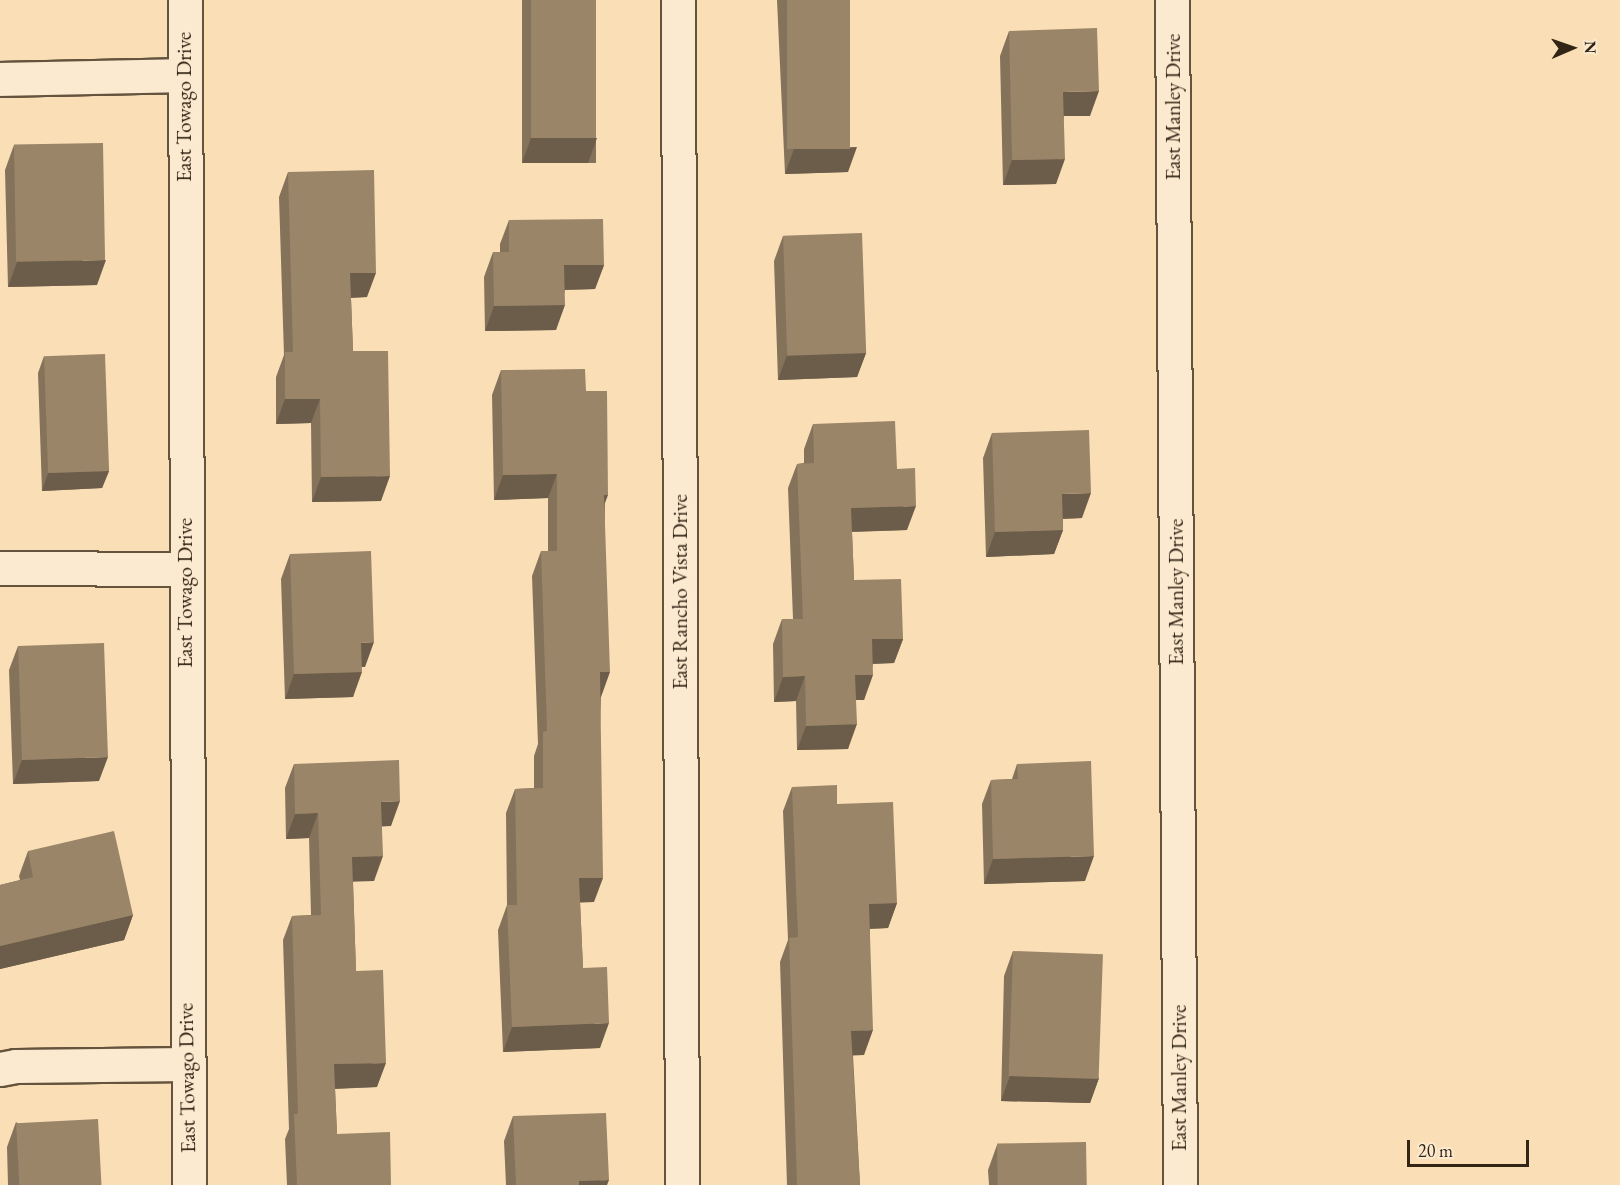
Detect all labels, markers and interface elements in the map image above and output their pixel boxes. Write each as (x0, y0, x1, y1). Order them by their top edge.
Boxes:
north arrow (1542, 18, 1602, 78)
street label: East Towago Drive (171, 32, 197, 182)
street label: East Manley Drive (1160, 34, 1186, 180)
text: N (1580, 41, 1601, 54)
street label: East Rancho Vista Drive (667, 494, 693, 690)
street label: East Towago Drive (172, 518, 198, 668)
street label: East Manley Drive (1163, 519, 1189, 665)
street label: East Towago Drive (173, 1003, 201, 1153)
street label: East Manley Drive (1166, 1005, 1192, 1151)
scale bar (1410, 1128, 1532, 1166)
text: 20 m (1418, 1139, 1453, 1162)

